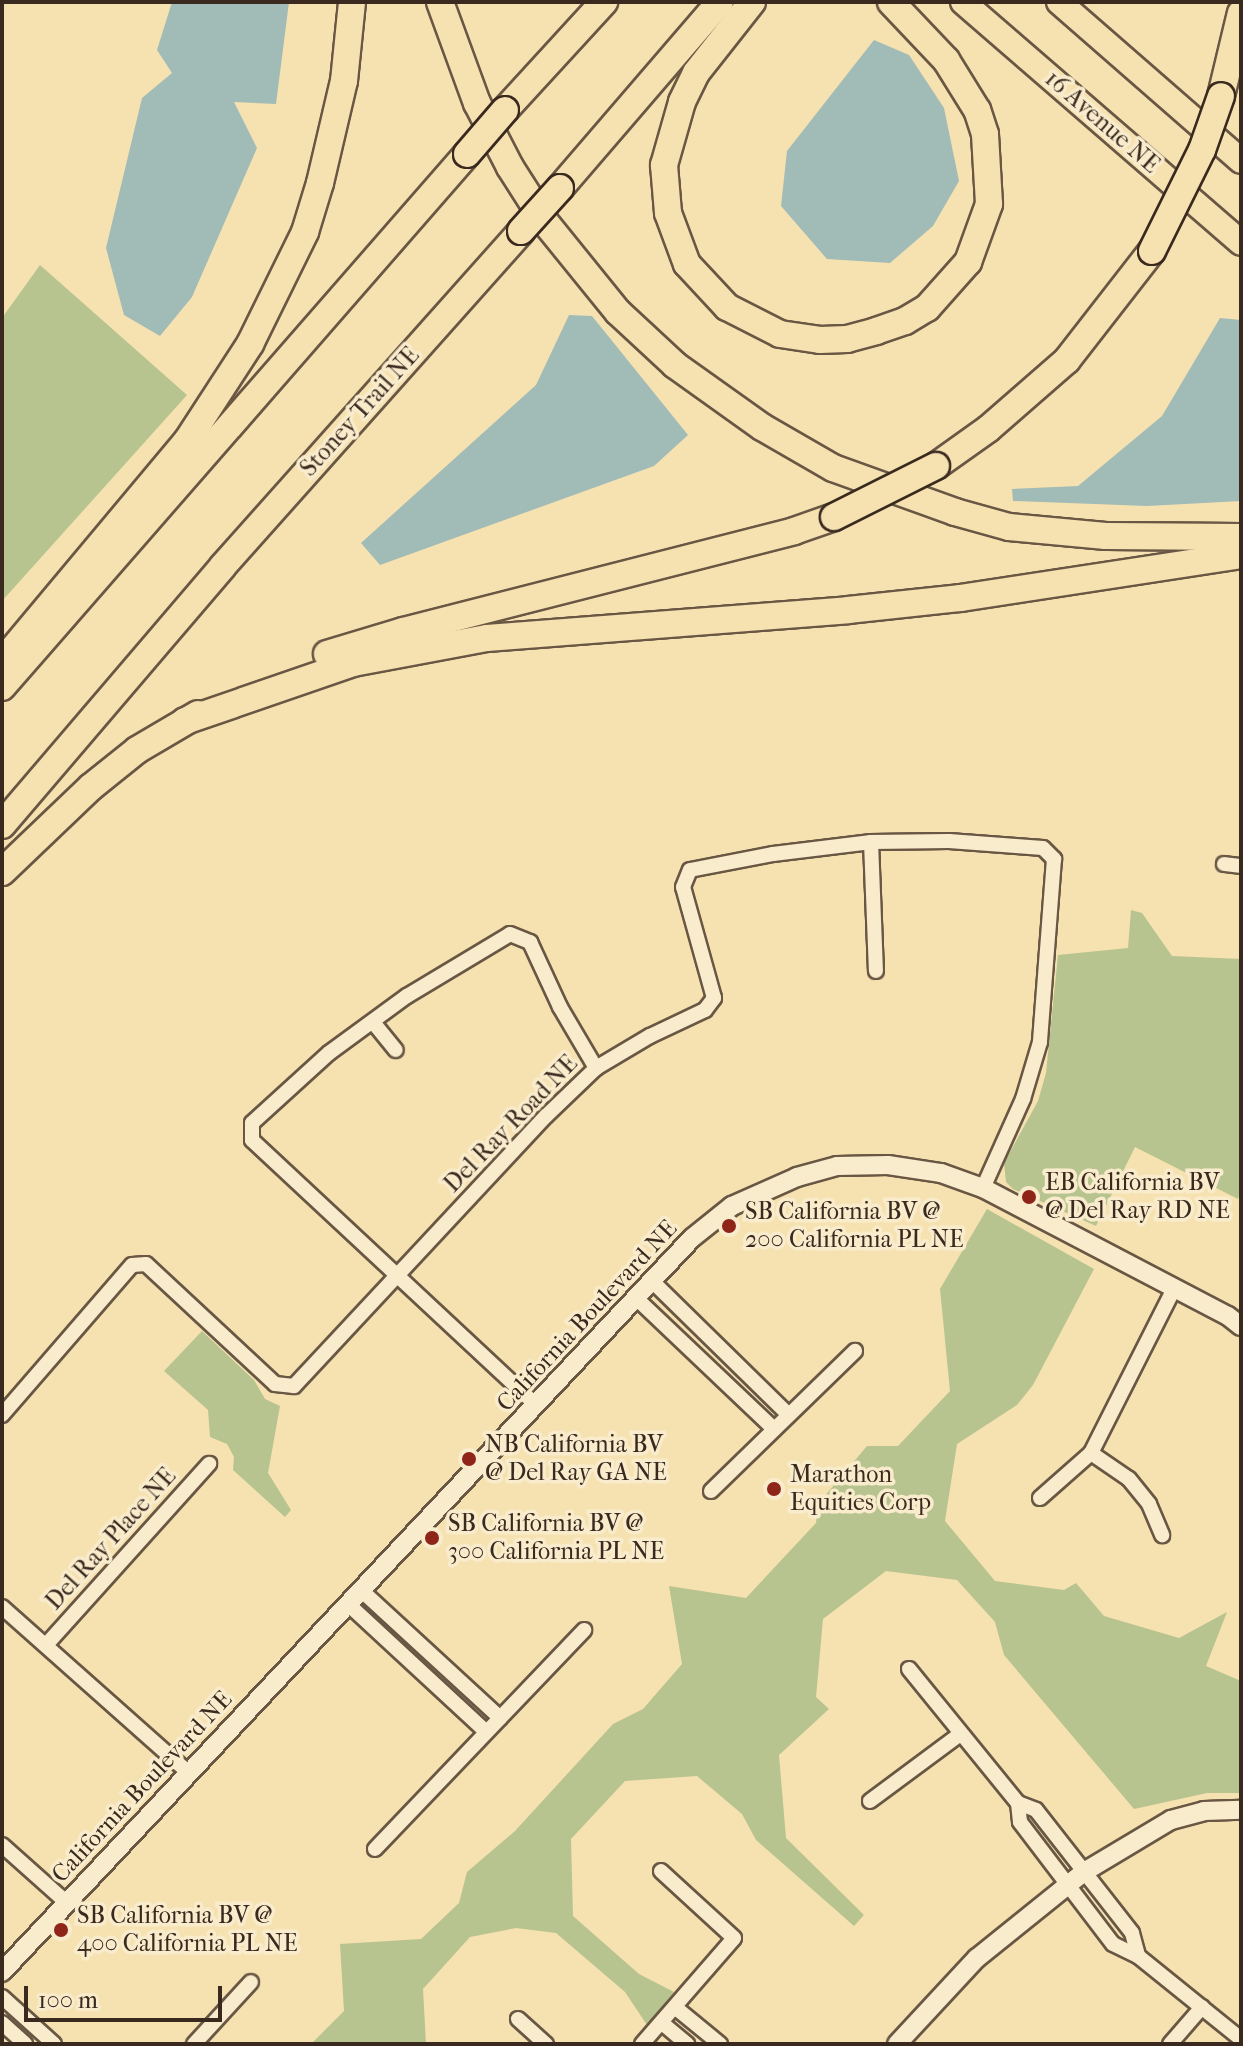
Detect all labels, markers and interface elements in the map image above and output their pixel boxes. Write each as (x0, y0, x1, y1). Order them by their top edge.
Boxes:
street label: 16 Avenue NE (1039, 65, 1165, 179)
street label: Stoney Trail NE (294, 341, 426, 483)
street label: Del Ray Road NE (438, 1049, 584, 1199)
place label: EB California BV @ Del Ray RD NE (1045, 1169, 1230, 1225)
marker: EB California BV @ Del Ray RD NE (1020, 1188, 1038, 1206)
place label: SB California BV @ 200 California PL NE (745, 1198, 964, 1254)
street label: California Boulevard NE (491, 1214, 683, 1418)
marker: SB California BV @ 200 California PL NE (720, 1217, 738, 1235)
place label: NB California BV @ Del Ray GA NE (485, 1431, 667, 1487)
marker: NB California BV @ Del Ray GA NE (460, 1450, 478, 1468)
place label: Marathon Equities Corp (790, 1461, 931, 1517)
street label: Del Ray Place NE (40, 1462, 182, 1616)
marker: Marathon Equities Corp (765, 1480, 783, 1498)
place label: SB California BV @ 300 California PL NE (448, 1510, 664, 1566)
marker: SB California BV @ 300 California PL NE (423, 1529, 441, 1547)
street label: California Boulevard NE (46, 1685, 238, 1889)
place label: SB California BV @ 400 California PL NE (77, 1902, 298, 1958)
marker: SB California BV @ 400 California PL NE (52, 1921, 70, 1939)
scale bar (28, 1970, 226, 2020)
text: 100 m (38, 1986, 98, 2014)

